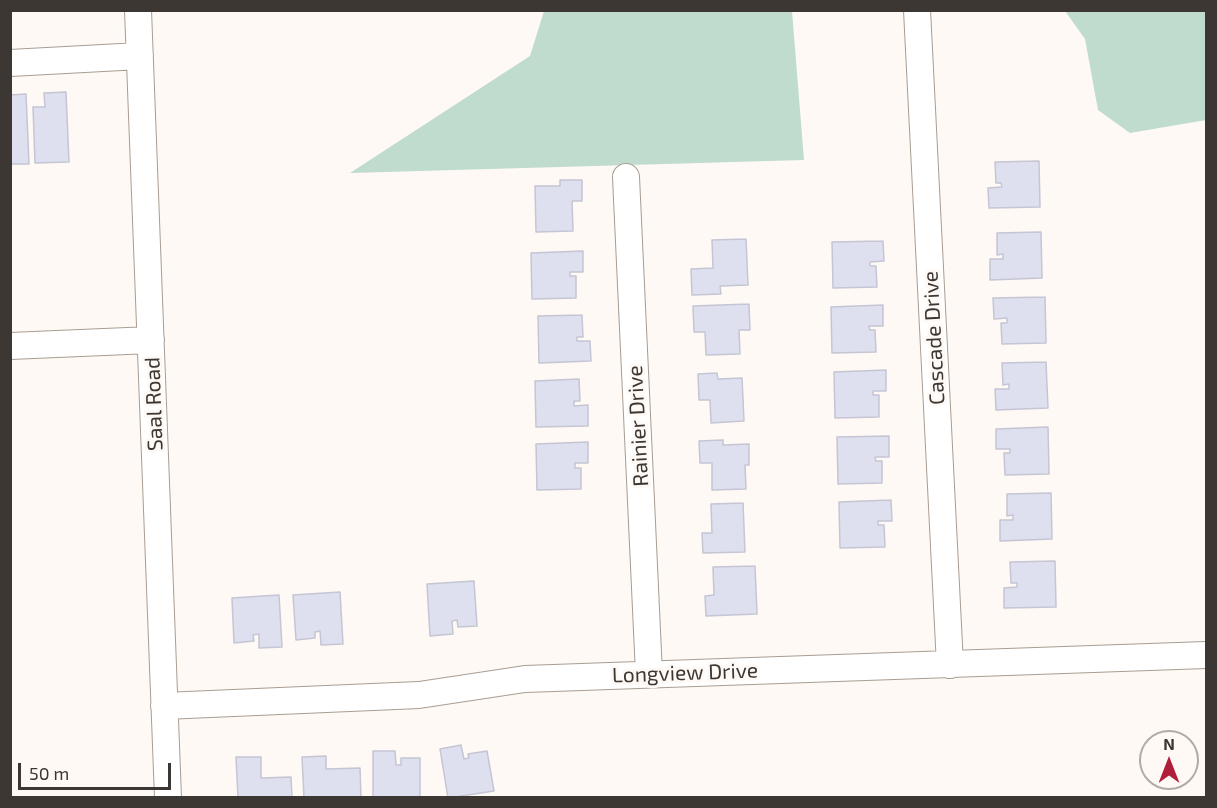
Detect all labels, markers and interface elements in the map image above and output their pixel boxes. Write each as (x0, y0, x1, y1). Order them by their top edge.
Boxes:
street label: Cascade Drive (918, 271, 950, 405)
street label: Saal Road (140, 357, 168, 451)
street label: Rainier Drive (622, 365, 654, 487)
street label: Longview Drive (612, 658, 758, 688)
north arrow (1139, 730, 1199, 790)
text: N (1163, 734, 1175, 753)
scale bar (21, 751, 174, 789)
text: 50 m (29, 762, 69, 784)

